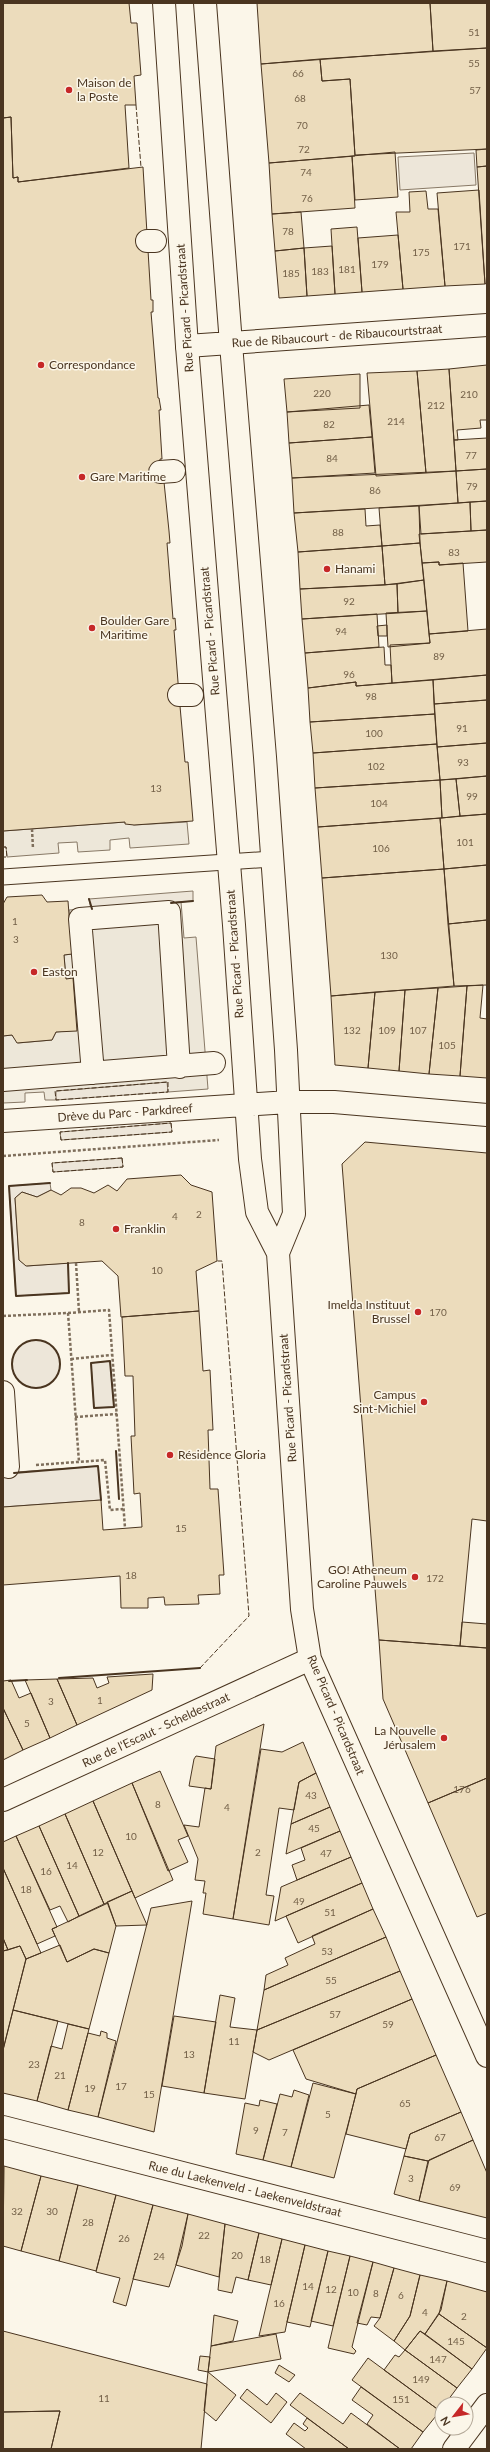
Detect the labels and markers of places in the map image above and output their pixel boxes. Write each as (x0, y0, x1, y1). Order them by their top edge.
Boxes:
place label: Maison de la Poste (77, 75, 132, 104)
marker: Maison de la Poste (64, 85, 74, 95)
place label: Correspondance (49, 357, 135, 372)
marker: Correspondance (36, 360, 46, 370)
place label: Gare Maritime (90, 469, 166, 484)
marker: Gare Maritime (77, 472, 87, 482)
place label: Hanami (335, 561, 375, 576)
marker: Hanami (322, 564, 332, 574)
place label: Boulder Gare Maritime (100, 613, 169, 642)
marker: Boulder Gare Maritime (87, 623, 97, 633)
place label: Easton (42, 964, 78, 979)
marker: Easton (29, 967, 39, 977)
place label: Franklin (124, 1221, 166, 1236)
marker: Franklin (111, 1224, 121, 1234)
place label: Imelda Instituut Brussel (327, 1297, 411, 1326)
marker: Imelda Instituut Brussel (413, 1307, 423, 1317)
place label: Campus Sint-Michiel (353, 1387, 416, 1416)
marker: Campus Sint-Michiel (419, 1397, 429, 1407)
place label: Résidence Gloria (178, 1447, 266, 1462)
marker: Résidence Gloria (165, 1450, 175, 1460)
place label: GO! Atheneum Caroline Pauwels (317, 1562, 407, 1591)
marker: GO! Atheneum Caroline Pauwels (410, 1572, 420, 1582)
place label: La Nouvelle Jérusalem (374, 1723, 436, 1752)
marker: La Nouvelle Jérusalem (439, 1733, 449, 1743)

